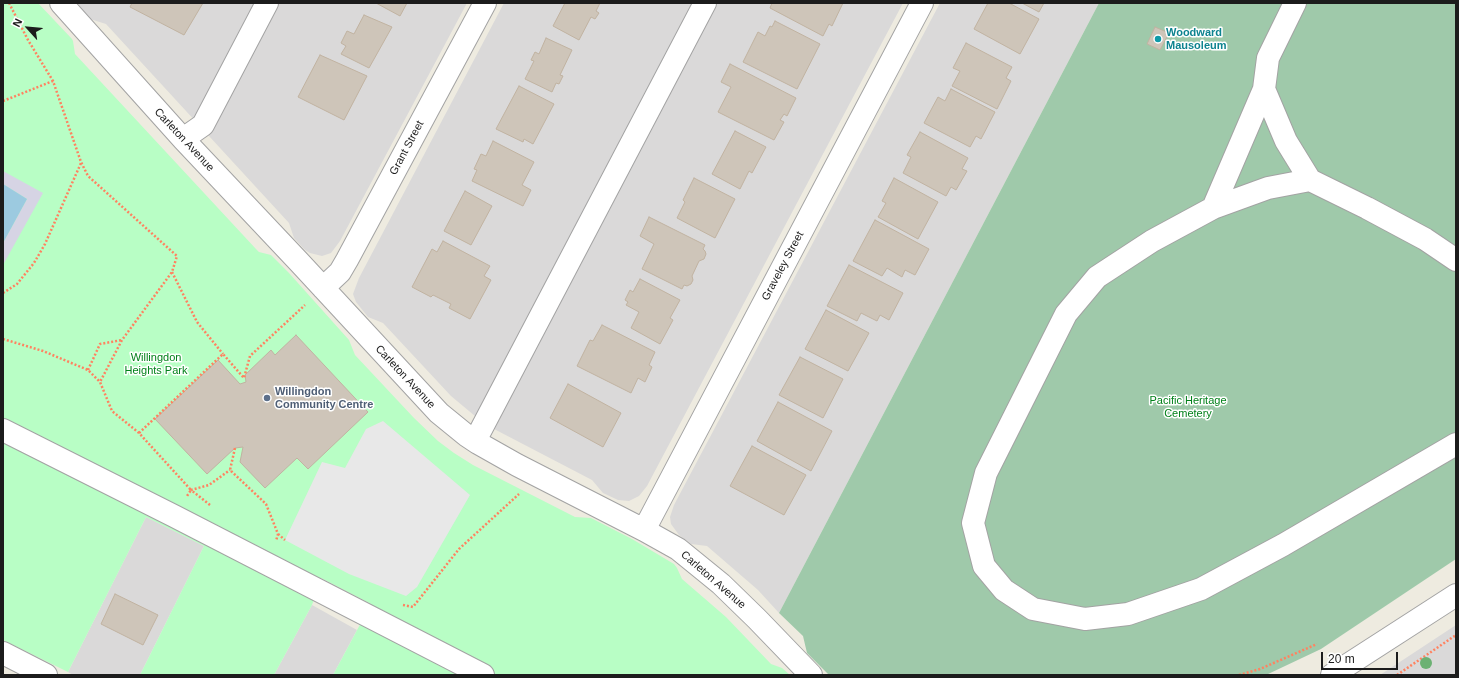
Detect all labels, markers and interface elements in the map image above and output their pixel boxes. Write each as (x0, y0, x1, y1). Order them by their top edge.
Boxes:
north arrow (8, 8, 48, 48)
text: N (10, 16, 24, 29)
place label: Woodward Mausoleum (1166, 26, 1227, 52)
marker: Woodward Mausoleum (1153, 34, 1163, 44)
street label: Carleton Avenue (151, 106, 217, 174)
street label: Grant Street (387, 118, 427, 178)
street label: Graveley Street (759, 229, 807, 303)
street label: Carleton Avenue (372, 343, 438, 411)
park label: Willingdon Heights Park (125, 351, 187, 377)
place label: Willingdon Community Centre (275, 385, 373, 411)
marker: Willingdon Community Centre (262, 393, 272, 403)
park label: Pacific Heritage Cemetery (1149, 394, 1227, 420)
street label: Carleton Avenue (678, 548, 748, 612)
scale bar (1323, 644, 1400, 670)
text: 20 m (1328, 652, 1355, 666)

